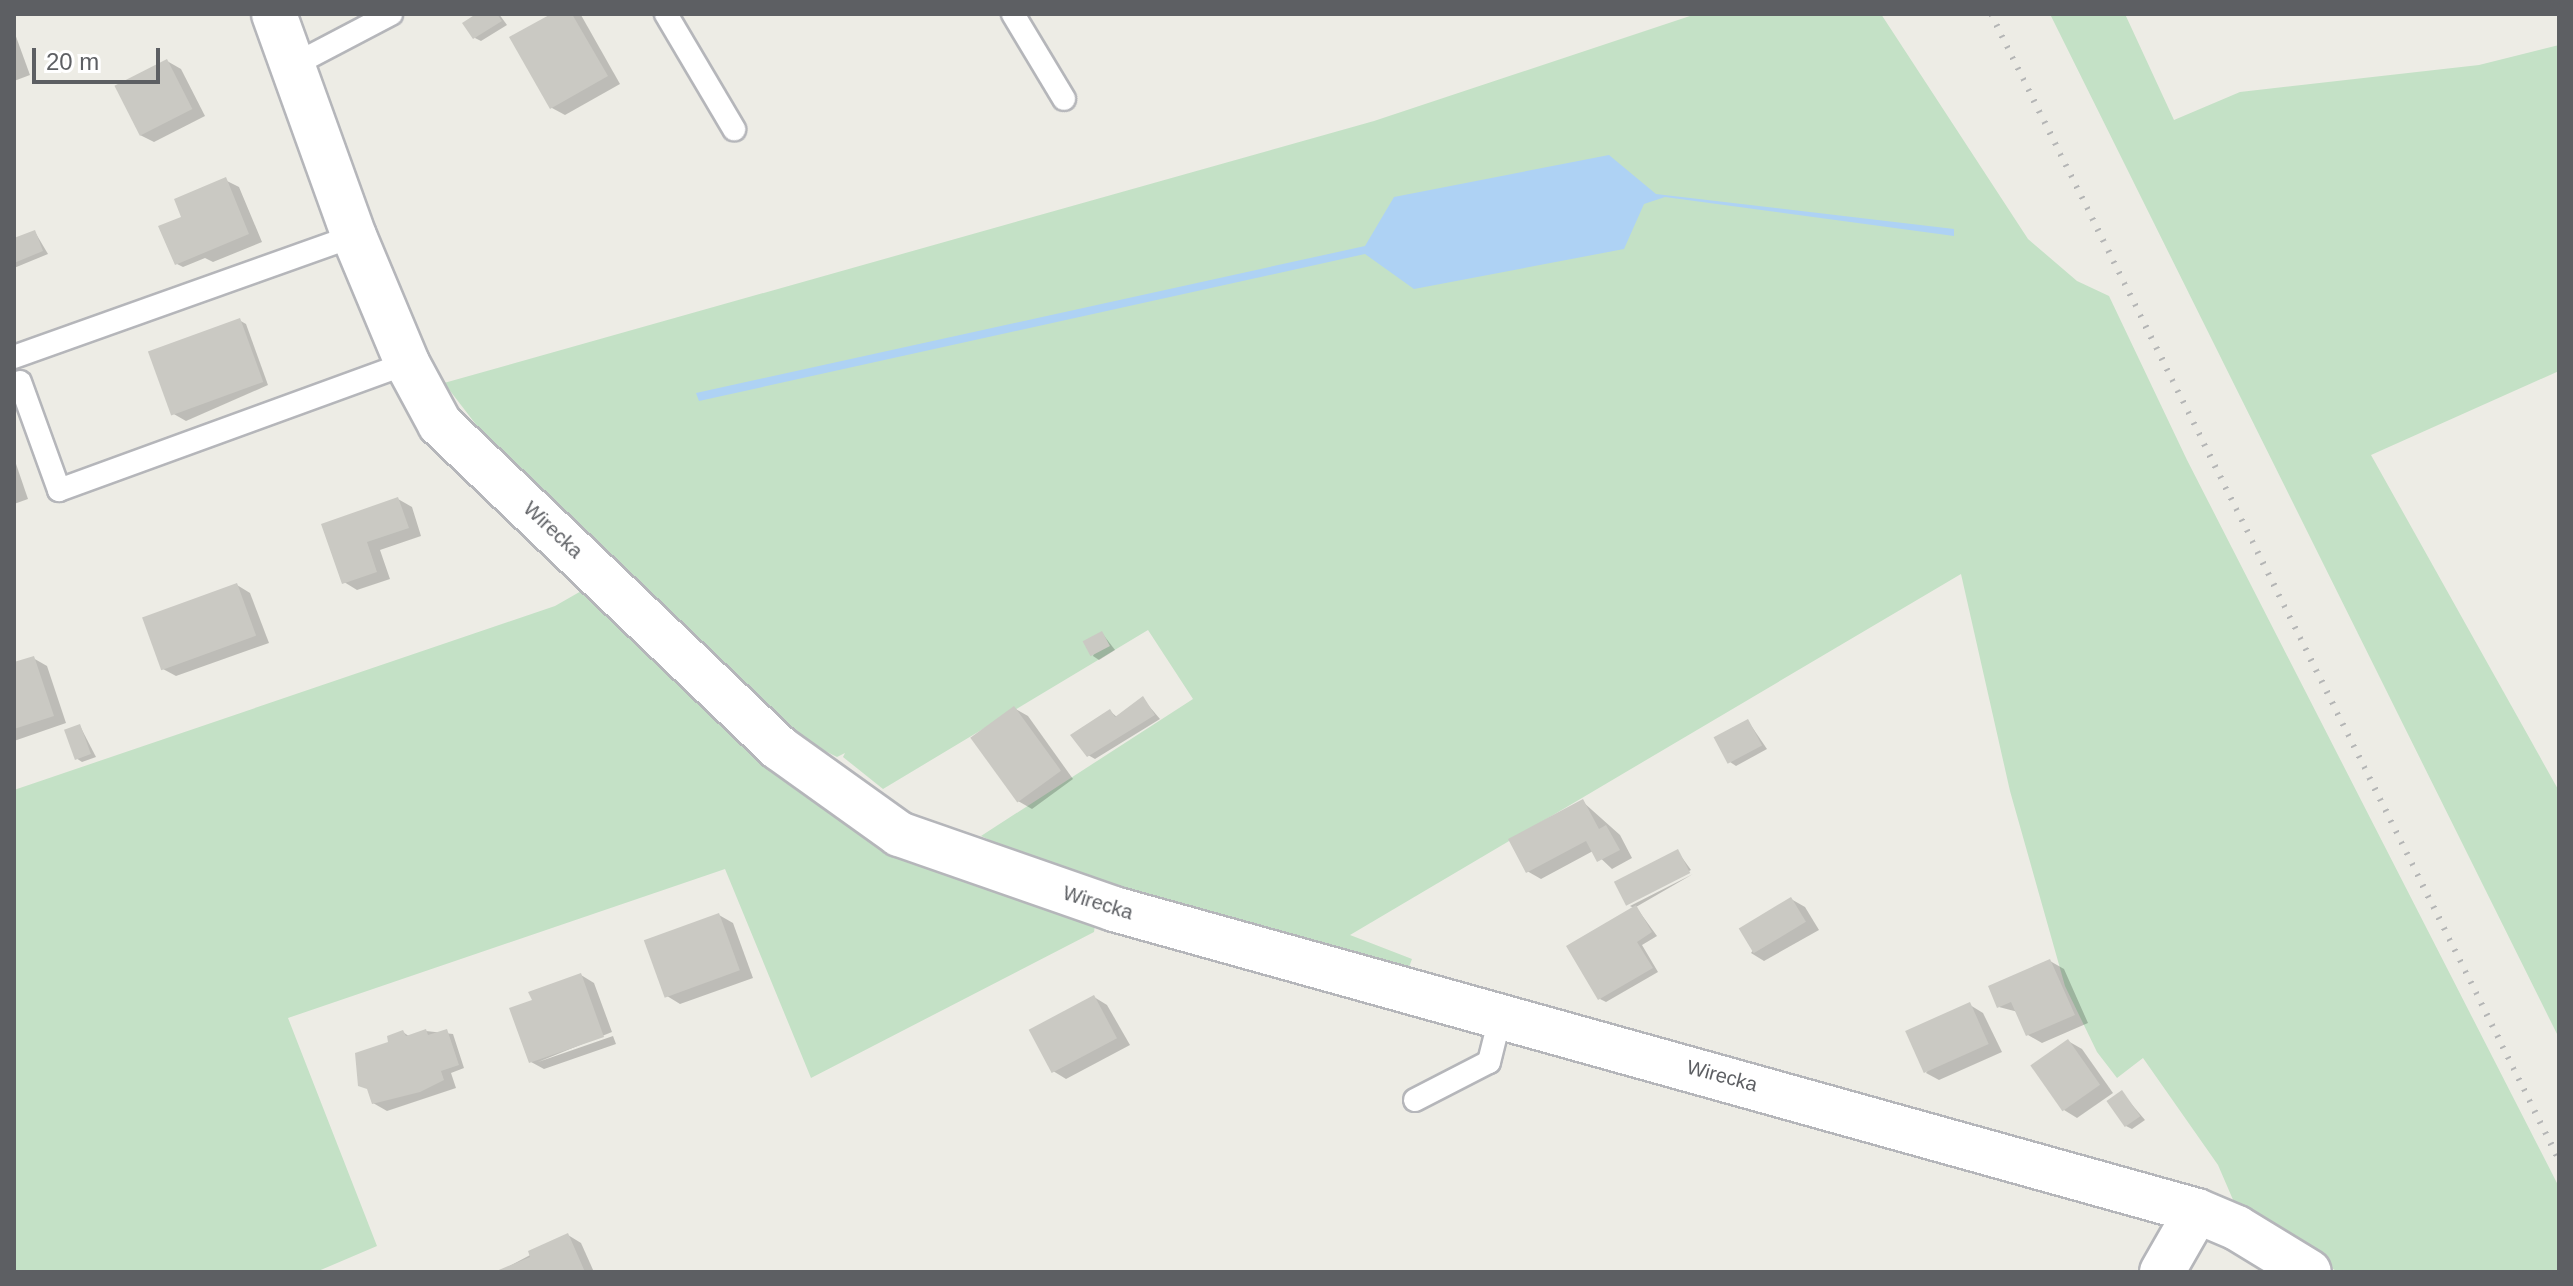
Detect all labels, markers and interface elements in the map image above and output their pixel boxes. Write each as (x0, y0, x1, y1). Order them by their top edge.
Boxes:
scale bar (36, 32, 164, 82)
text: 20 m (46, 48, 99, 75)
street label: Wirecka (518, 497, 588, 563)
street label: Wirecka (1060, 881, 1136, 925)
street label: Wirecka (1684, 1055, 1760, 1097)

